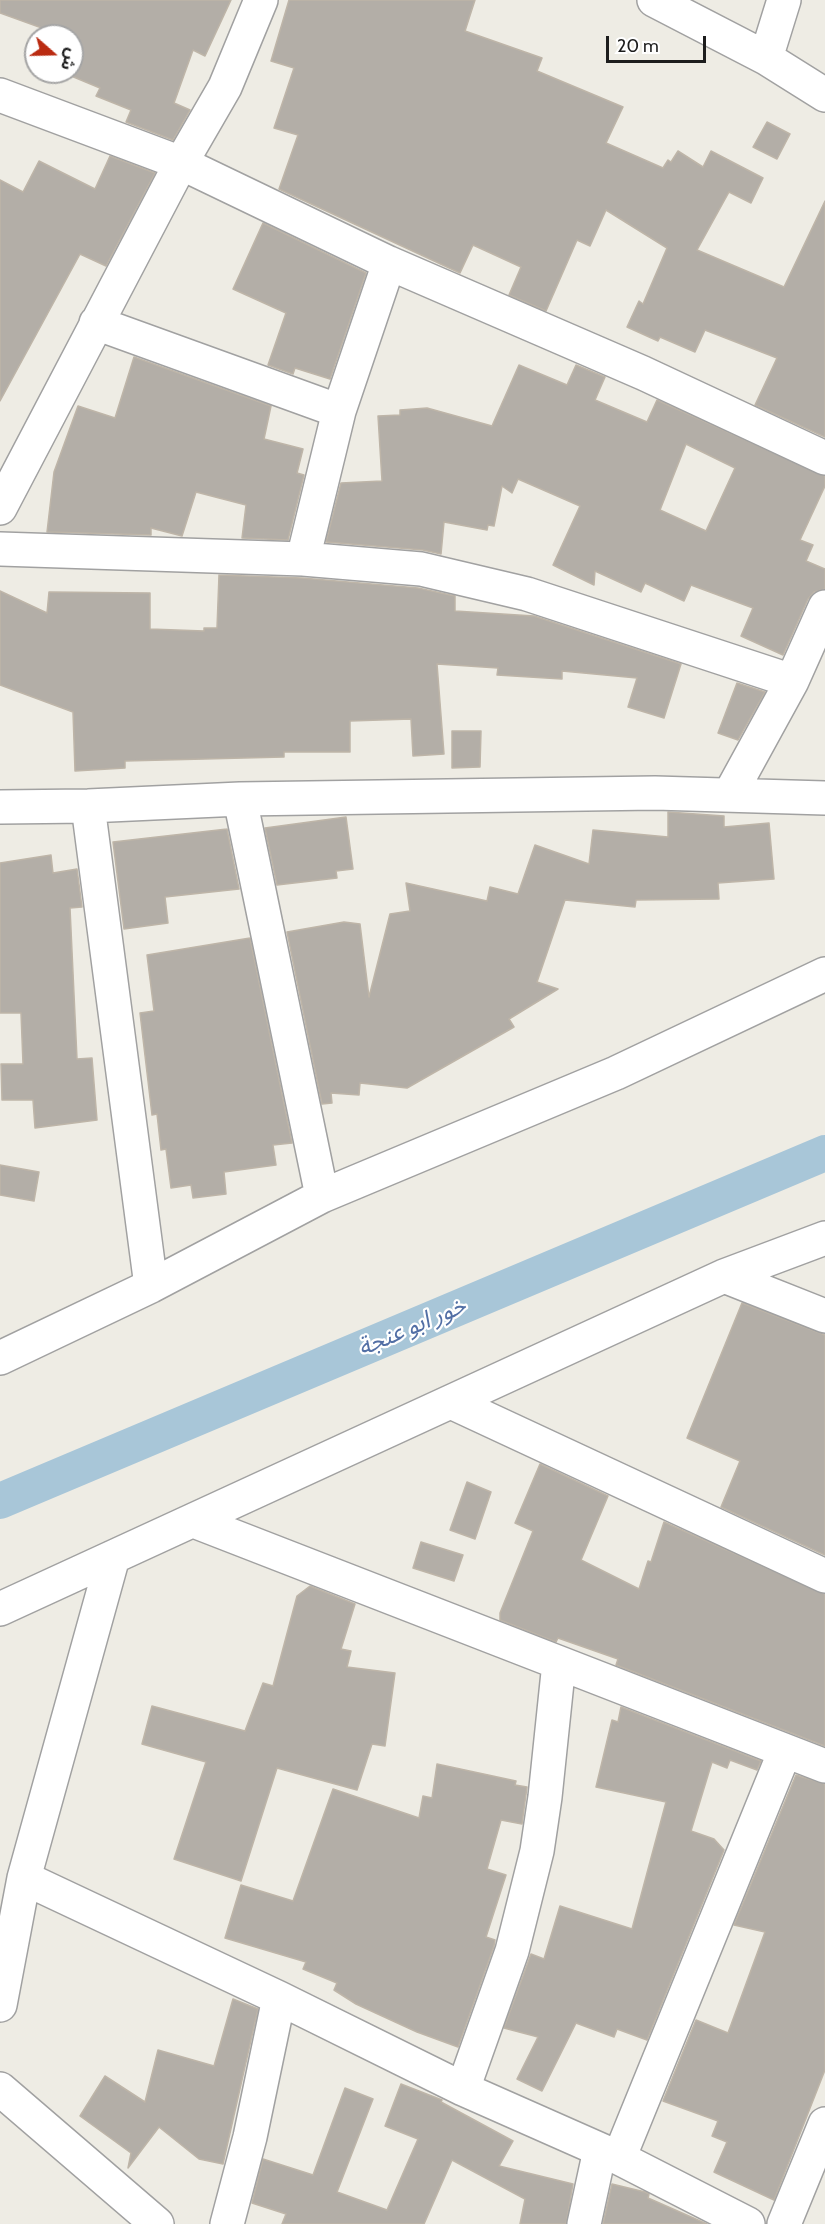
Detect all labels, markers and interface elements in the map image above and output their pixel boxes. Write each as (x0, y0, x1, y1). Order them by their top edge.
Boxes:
north arrow (24, 24, 84, 84)
scale bar (609, 24, 710, 62)
text: 20 m (617, 35, 659, 57)
text: ش (57, 46, 82, 73)
water label: خور ابو عنجة (354, 1291, 470, 1363)

